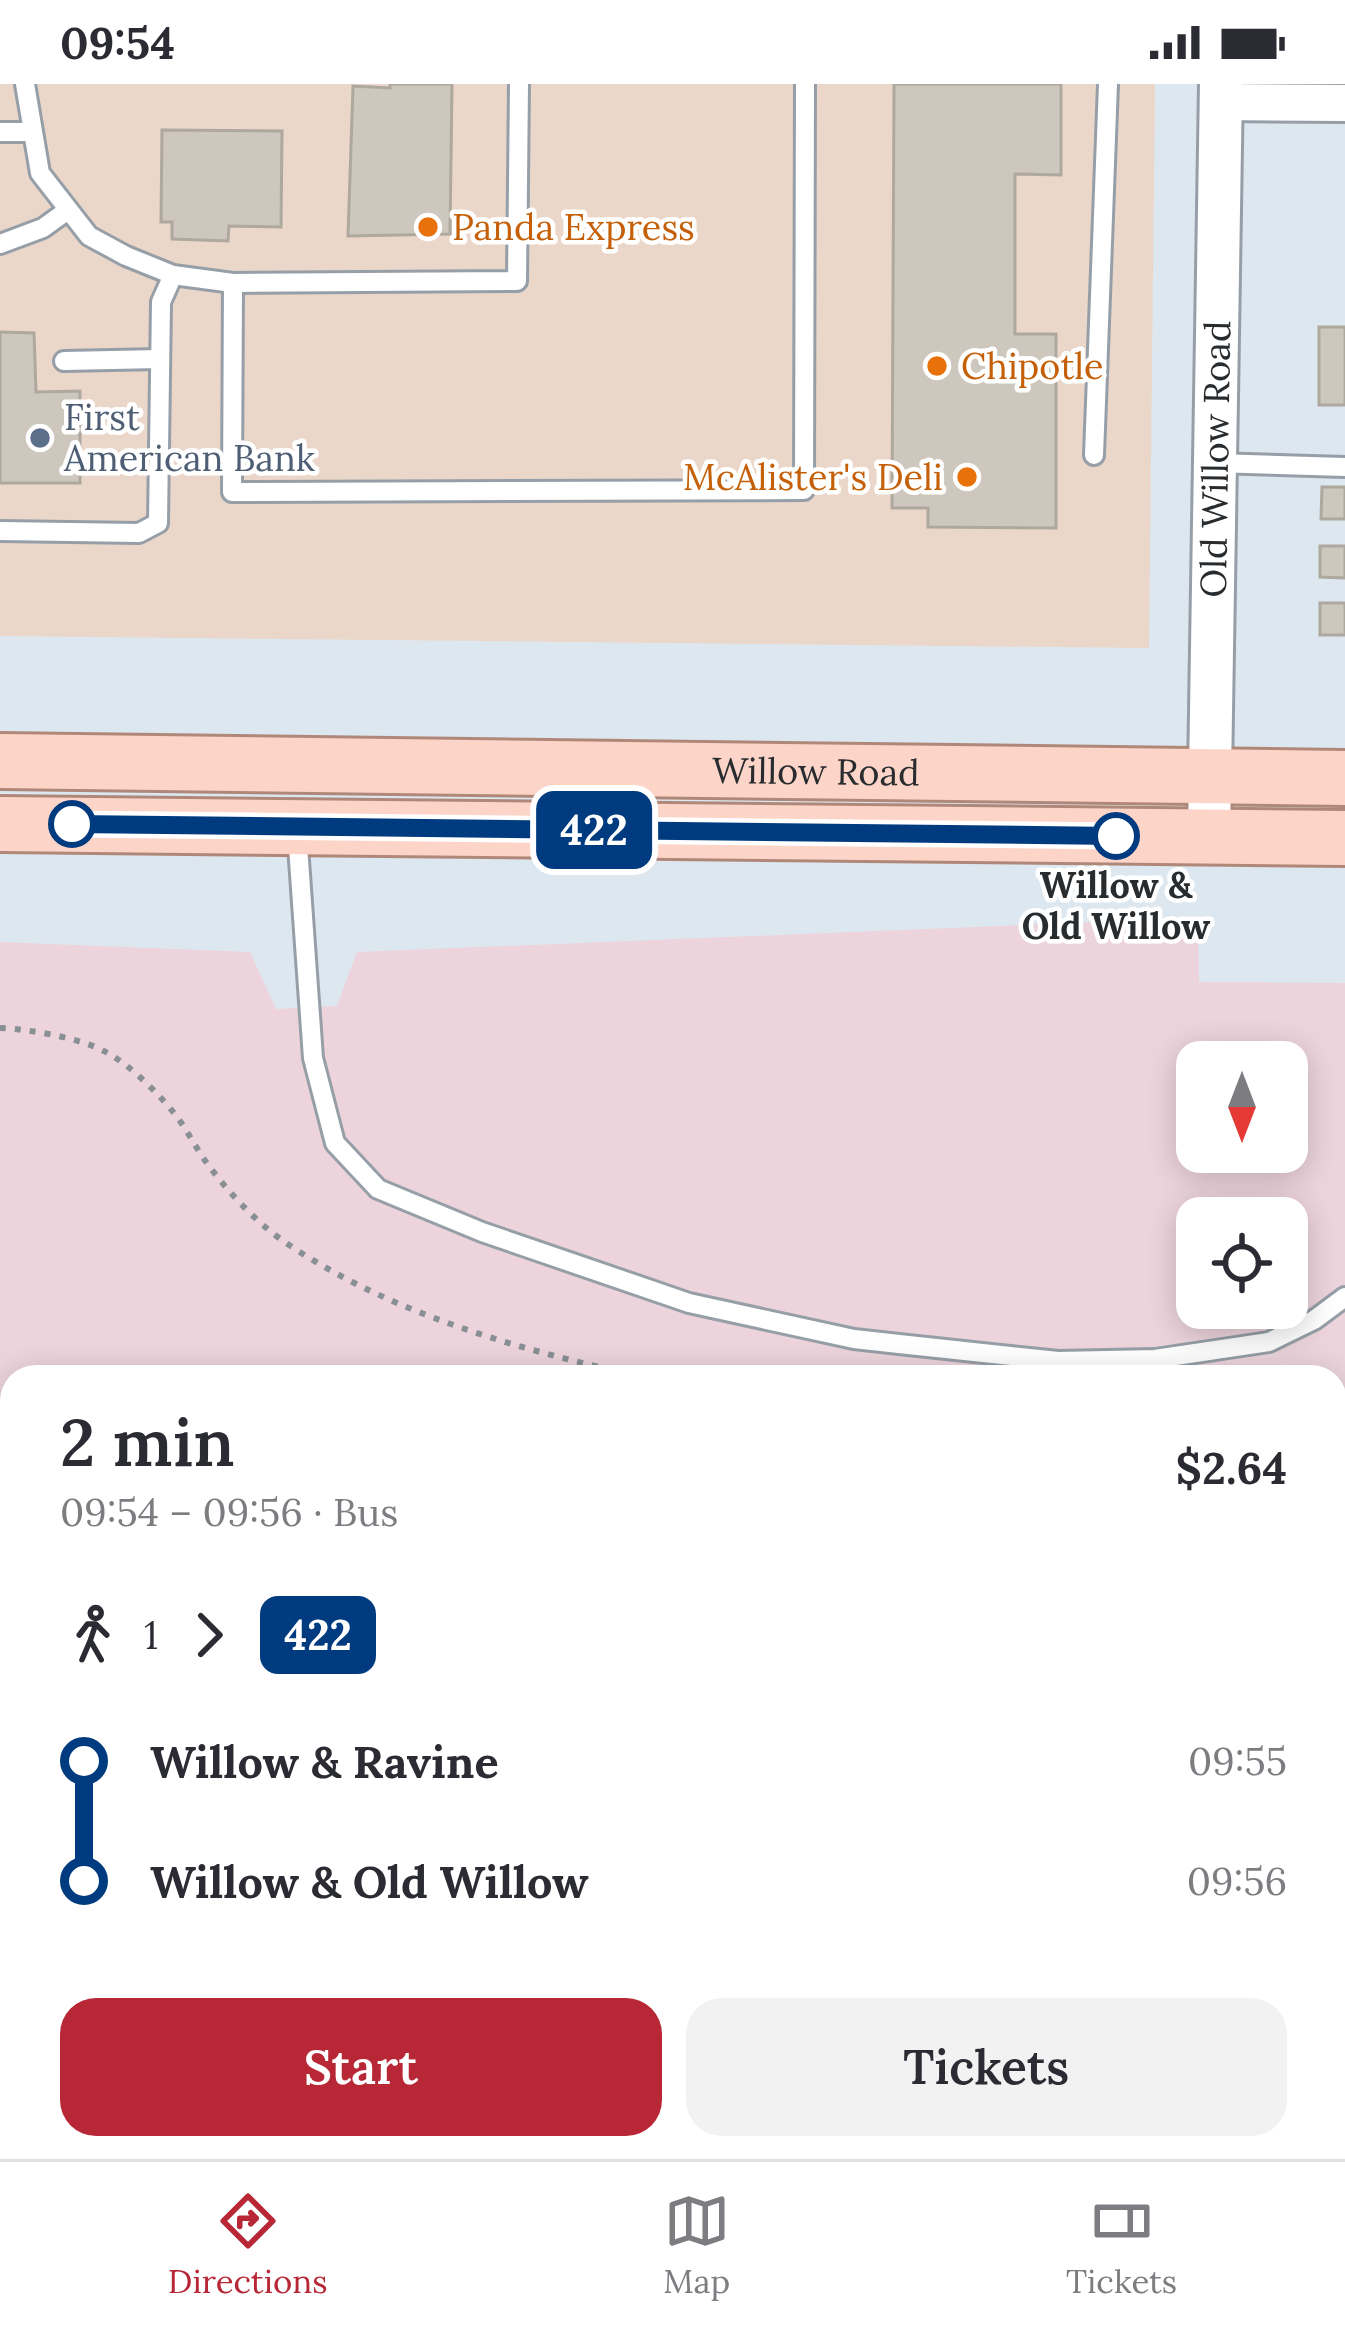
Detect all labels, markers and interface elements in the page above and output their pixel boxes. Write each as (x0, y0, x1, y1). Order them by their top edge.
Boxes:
text: 09:54 (60, 14, 175, 71)
place label: Panda Express (452, 204, 695, 250)
marker: Panda Express (415, 214, 441, 240)
street label: Old Willow Road (1190, 320, 1240, 598)
place label: Chipotle (961, 343, 1104, 389)
marker: Chipotle (924, 353, 950, 379)
place label: First American Bank (63, 394, 316, 481)
marker: First American Bank (27, 425, 53, 451)
place label: McAlister's Deli (683, 454, 943, 500)
marker: McAlister's Deli (954, 464, 980, 490)
street label: Willow Road (712, 747, 920, 796)
line badge: 422 (525, 791, 663, 869)
unlabelled marker (50, 802, 94, 846)
text: 422 (560, 803, 628, 857)
marker: Willow & Old Willow (1094, 814, 1138, 858)
place label: Willow & Old Willow (1022, 862, 1211, 949)
north arrow (1176, 1041, 1308, 1173)
map controls (1176, 1041, 1308, 1329)
button: locate (1176, 1197, 1308, 1329)
text: 2 min (60, 1400, 235, 1484)
text: $2.64 (1176, 1439, 1287, 1496)
text: 09:54 – 09:56 · Bus (60, 1487, 398, 1537)
icon: walk (60, 1602, 126, 1668)
icon: forward (176, 1602, 242, 1668)
text: 422 (284, 1608, 352, 1662)
text: 1 (144, 1610, 158, 1660)
text: Willow & Ravine (150, 1733, 499, 1790)
text: 09:55 (1188, 1736, 1287, 1786)
text: Willow & Old Willow (150, 1853, 589, 1910)
text: 09:56 (1187, 1856, 1287, 1906)
button: Start (60, 1998, 662, 2136)
button: Tickets (686, 1998, 1287, 2136)
tab: Directions (168, 2188, 328, 2302)
tab: Map (663, 2188, 730, 2302)
tab: Tickets (1066, 2188, 1177, 2302)

